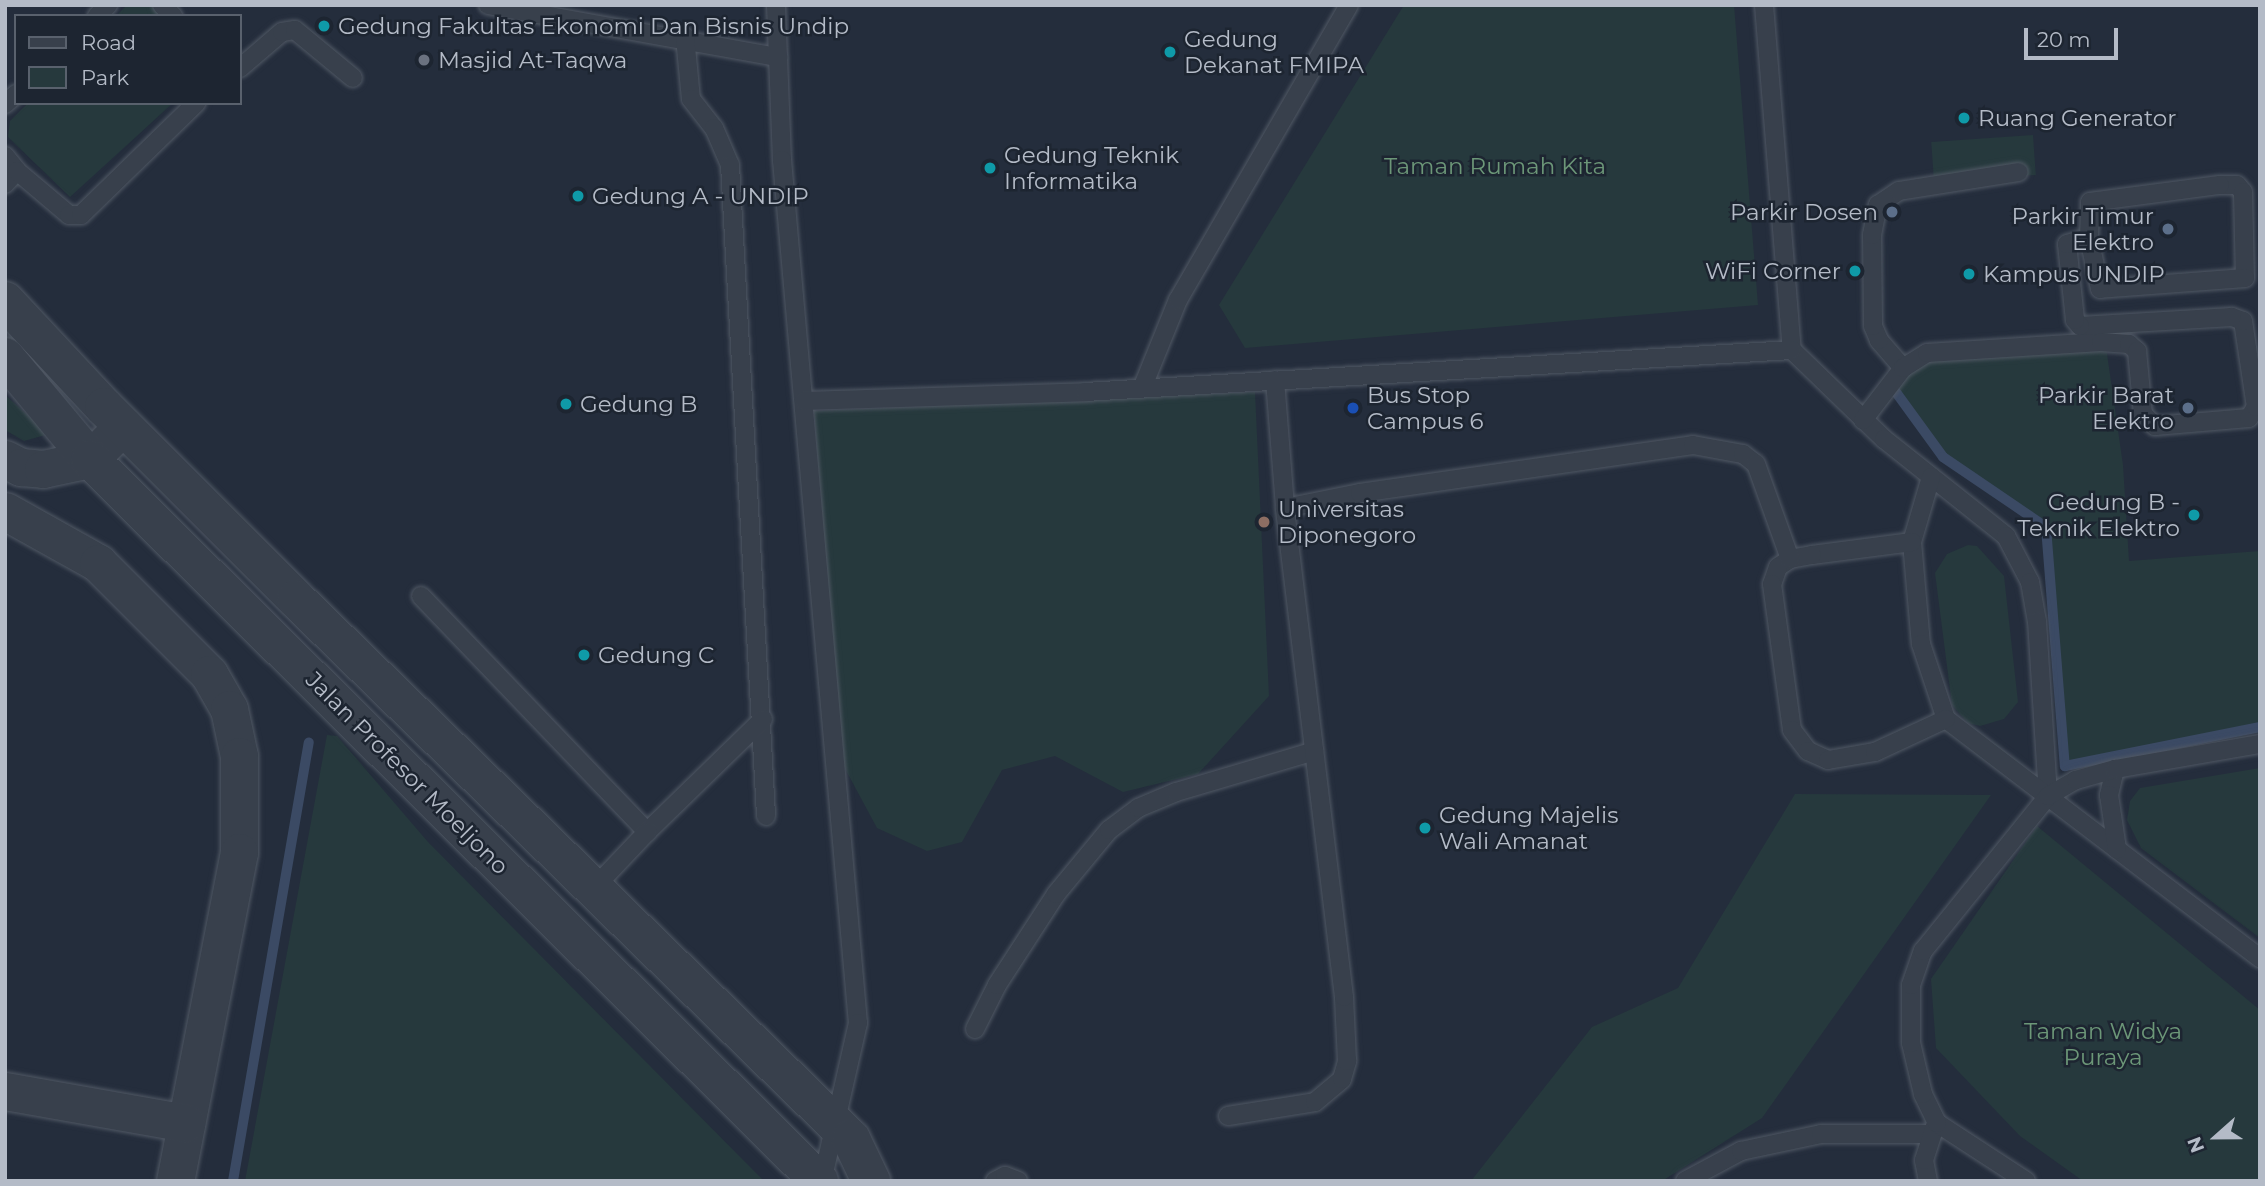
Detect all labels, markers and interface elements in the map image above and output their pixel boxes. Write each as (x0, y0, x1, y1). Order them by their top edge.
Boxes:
place label: Gedung Fakultas Ekonomi Dan Bisnis Undip (338, 12, 849, 40)
legend (14, 14, 242, 105)
scale bar (2027, 14, 2122, 58)
marker: Gedung Fakultas Ekonomi Dan Bisnis Undip (316, 18, 332, 34)
place label: Gedung Dekanat FMIPA (1184, 25, 1364, 79)
text: 20 m (2037, 27, 2091, 52)
text: Road (81, 30, 136, 55)
marker: Gedung Dekanat FMIPA (1162, 44, 1178, 60)
place label: Masjid At-Taqwa (438, 46, 627, 74)
marker: Masjid At-Taqwa (416, 52, 432, 68)
text: Park (81, 65, 129, 90)
place label: Ruang Generator (1978, 104, 2177, 132)
marker: Ruang Generator (1956, 110, 1972, 126)
place label: Gedung Teknik Informatika (1004, 141, 1179, 195)
park label: Taman Rumah Kita (1384, 152, 1606, 180)
marker: Gedung Teknik Informatika (982, 160, 998, 176)
place label: Gedung A - UNDIP (592, 182, 809, 210)
marker: Gedung A - UNDIP (570, 188, 586, 204)
place label: Parkir Dosen (1730, 198, 1878, 226)
place label: Parkir Timur Elektro (2012, 202, 2154, 256)
marker: Parkir Dosen (1884, 204, 1900, 220)
marker: Parkir Timur Elektro (2160, 221, 2176, 237)
place label: WiFi Corner (1705, 257, 1841, 285)
place label: Kampus UNDIP (1983, 260, 2165, 288)
marker: WiFi Corner (1847, 263, 1863, 279)
marker: Kampus UNDIP (1961, 266, 1977, 282)
place label: Bus Stop Campus 6 (1367, 381, 1483, 435)
place label: Parkir Barat Elektro (2038, 381, 2174, 435)
place label: Gedung B (580, 390, 697, 418)
marker: Gedung B (558, 396, 574, 412)
marker: Bus Stop Campus 6 (1345, 400, 1361, 416)
marker: Parkir Barat Elektro (2180, 400, 2196, 416)
place label: Gedung B - Teknik Elektro (2017, 488, 2180, 542)
place label: Universitas Diponegoro (1278, 495, 1416, 549)
marker: Gedung B - Teknik Elektro (2186, 507, 2202, 523)
marker: Universitas Diponegoro (1256, 514, 1272, 530)
place label: Gedung C (598, 641, 714, 669)
marker: Gedung C (576, 647, 592, 663)
street label: Jalan Profesor Moeljono (300, 666, 514, 880)
place label: Gedung Majelis Wali Amanat (1439, 801, 1618, 855)
marker: Gedung Majelis Wali Amanat (1417, 820, 1433, 836)
park label: Taman Widya Puraya (2024, 1017, 2182, 1071)
north arrow (2181, 1102, 2251, 1172)
text: N (2182, 1133, 2209, 1156)

